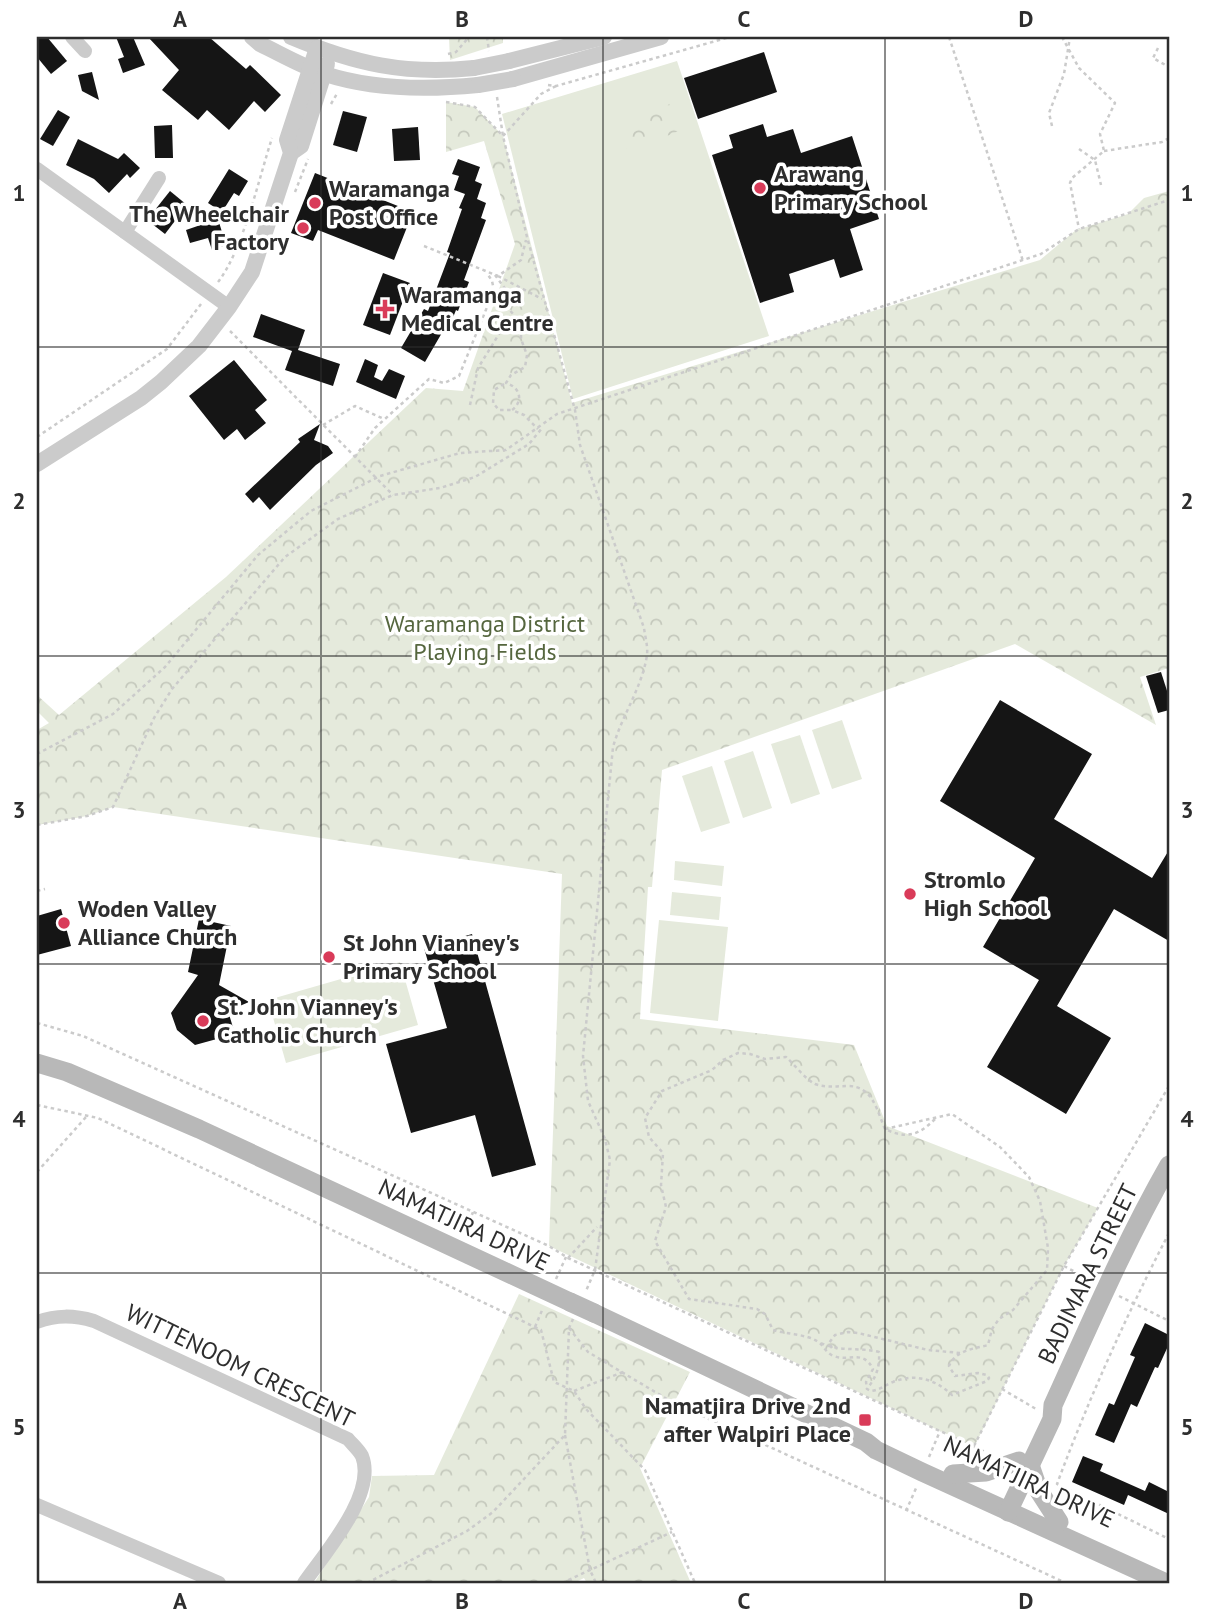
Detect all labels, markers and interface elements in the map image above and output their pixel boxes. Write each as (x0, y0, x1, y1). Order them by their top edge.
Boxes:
text: A (173, 4, 187, 33)
text: B (455, 4, 469, 33)
text: C (738, 4, 751, 33)
text: D (1019, 4, 1033, 33)
place label: Arawang Primary School (774, 158, 928, 217)
place label: Waramanga Post Office (329, 173, 450, 232)
text: 1 (12, 178, 26, 207)
text: 1 (1180, 178, 1194, 207)
marker: Arawang Primary School (752, 180, 768, 196)
marker: Waramanga Post Office (307, 195, 323, 211)
place label: The Wheelchair Factory (129, 198, 290, 257)
marker: The Wheelchair Factory (295, 220, 311, 236)
place label: Waramanga Medical Centre (401, 279, 554, 338)
marker: Waramanga Medical Centre (375, 299, 395, 319)
text: 2 (12, 486, 26, 515)
text: 2 (1180, 486, 1194, 515)
park label: Waramanga District Playing Fields (385, 608, 585, 667)
text: 3 (12, 795, 26, 824)
text: 3 (1180, 795, 1194, 824)
place label: Stromlo High School (924, 864, 1048, 923)
marker: Stromlo High School (902, 886, 918, 902)
place label: Woden Valley Alliance Church (78, 893, 237, 952)
marker: Woden Valley Alliance Church (56, 915, 72, 931)
place label: St John Vianney's Primary School (343, 927, 519, 986)
marker: St John Vianney's Primary School (321, 949, 337, 965)
place label: St. John Vianney's Catholic Church (217, 991, 398, 1050)
marker: St. John Vianney's Catholic Church (195, 1013, 211, 1029)
text: 4 (12, 1104, 26, 1133)
text: 4 (1180, 1104, 1194, 1133)
street label: NAMATJIRA DRIVE (374, 1171, 555, 1278)
street label: BADIMARA STREET (1031, 1179, 1145, 1369)
street label: WITTENOOM CRESCENT (121, 1297, 360, 1434)
place label: Namatjira Drive 2nd after Walpiri Place (645, 1390, 851, 1449)
text: 5 (12, 1412, 26, 1441)
marker: Namatjira Drive 2nd after Walpiri Place (857, 1412, 873, 1428)
text: 5 (1180, 1412, 1194, 1441)
street label: NAMATJIRA DRIVE (939, 1428, 1120, 1535)
text: A (173, 1586, 187, 1615)
text: B (455, 1586, 469, 1615)
text: C (738, 1586, 751, 1615)
text: D (1019, 1586, 1033, 1615)

